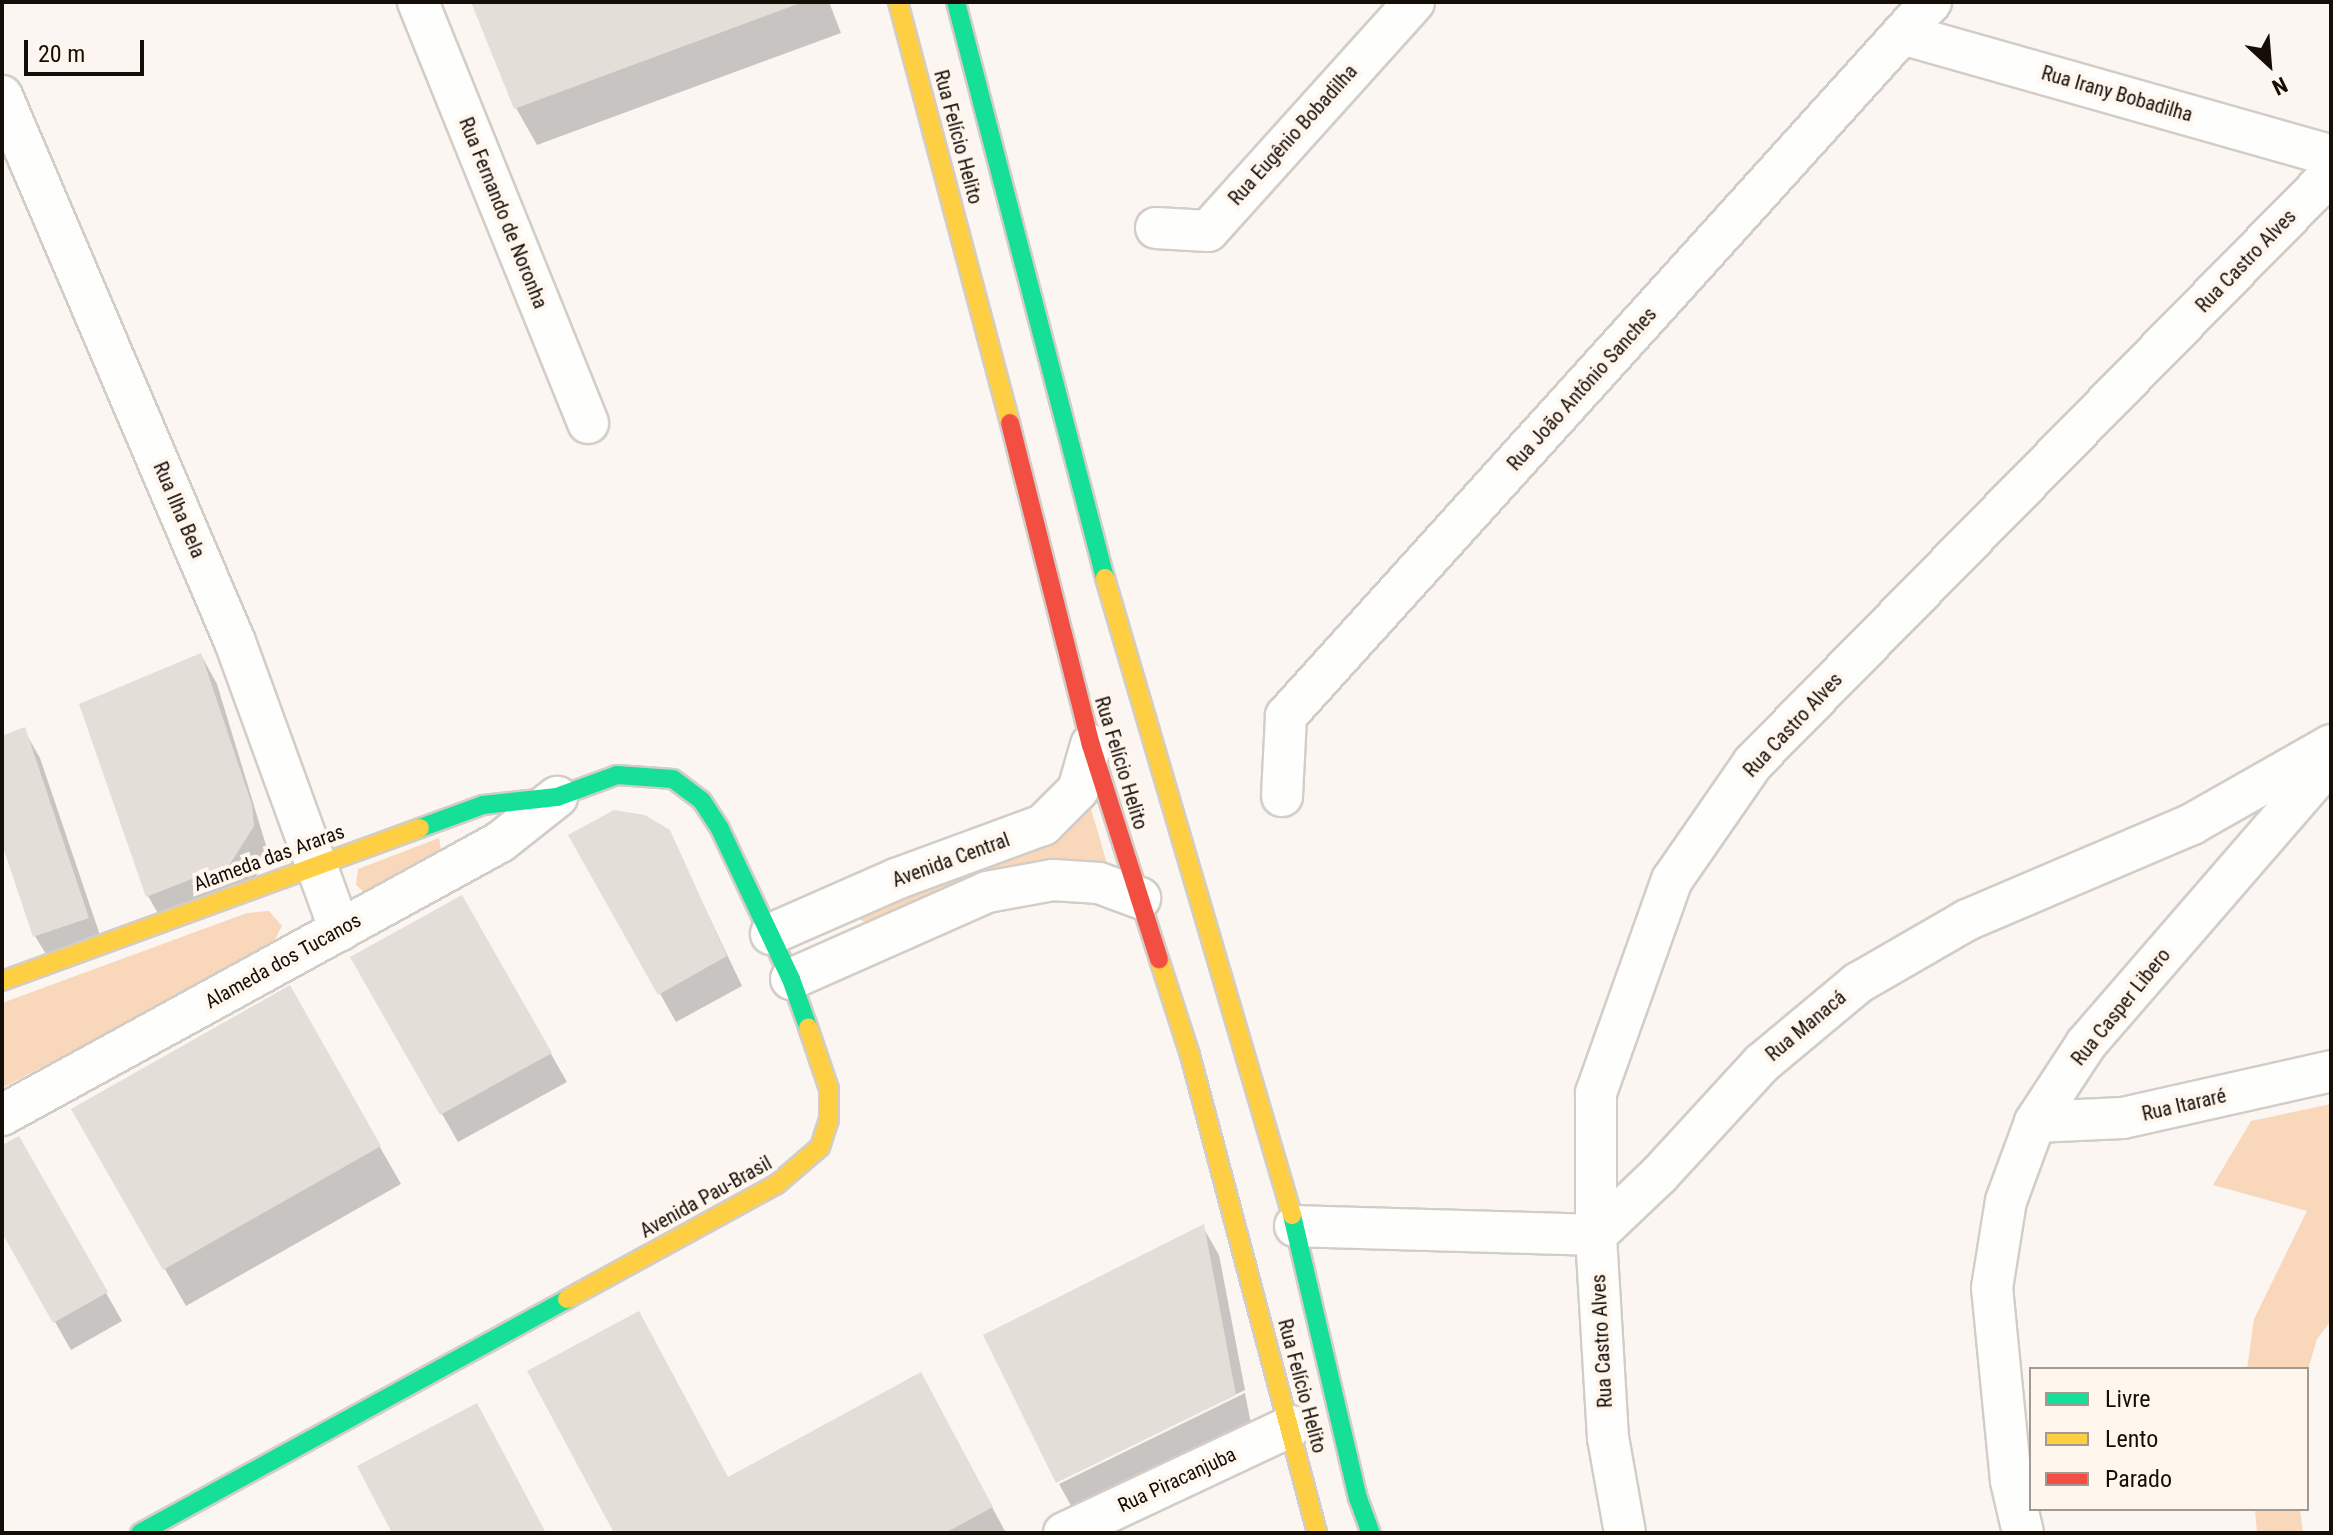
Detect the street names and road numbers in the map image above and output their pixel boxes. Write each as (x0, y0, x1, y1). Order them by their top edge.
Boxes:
street label: Rua Eugênio Bobadilha (1224, 60, 1362, 210)
street label: Rua Irany Bobadilha (2039, 61, 2195, 127)
street label: Rua Felício Helito (929, 67, 987, 207)
street label: Rua Fernando de Noronha (454, 114, 552, 312)
street label: Rua Castro Alves (2191, 204, 2301, 318)
street label: Rua João Antônio Sanches (1502, 302, 1662, 476)
street label: Rua Ilha Bela (148, 458, 210, 562)
street label: Rua Castro Alves (1739, 668, 1847, 782)
street label: Rua Felício Helito (1089, 694, 1153, 832)
street label: Alameda das Araras (190, 820, 348, 896)
street label: Avenida Central (889, 828, 1013, 892)
street label: Alameda dos Tucanos (201, 908, 365, 1014)
street label: Rua Casper Libero (2066, 944, 2176, 1070)
street label: Rua Manacá (1761, 986, 1851, 1066)
street label: Rua Itararé (2140, 1084, 2228, 1126)
street label: Avenida Pau-Brasil (636, 1151, 776, 1243)
street label: Rua Castro Alves (1587, 1273, 1617, 1409)
street label: Rua Felício Helito (1273, 1316, 1331, 1456)
street label: Rua Piracanjuba (1114, 1442, 1240, 1518)

